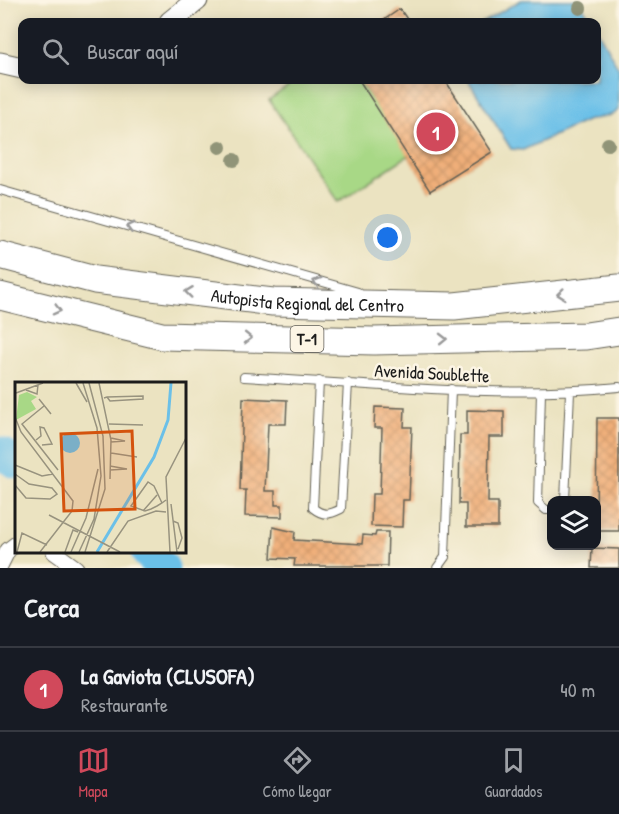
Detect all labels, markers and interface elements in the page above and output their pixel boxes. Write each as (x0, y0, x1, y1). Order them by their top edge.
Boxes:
search box (18, 18, 601, 84)
icon: search (39, 35, 72, 68)
text: Buscar aquí (87, 36, 179, 66)
pin: 1 (416, 110, 456, 154)
one-way arrow (125, 222, 136, 234)
your location (373, 223, 402, 252)
one-way arrow (312, 277, 323, 289)
street label: Autopista Regional del Centro (210, 282, 404, 317)
one-way arrow (184, 286, 193, 298)
one-way arrow (556, 287, 565, 300)
one-way arrow (52, 302, 62, 315)
road number: T-1 (290, 326, 324, 352)
one-way arrow (244, 332, 253, 344)
one-way arrow (439, 333, 448, 346)
street label: Avenida Soublette (374, 358, 490, 388)
inset map (15, 382, 186, 553)
map controls (547, 496, 601, 550)
button: layers (547, 496, 601, 550)
text: Cerca (24, 590, 79, 625)
text: La Gaviota (CLUSOFA) (81, 661, 255, 691)
text: 1 (40, 676, 47, 703)
text: 40 m (560, 676, 595, 703)
text: Restaurante (81, 691, 168, 718)
tab: Mapa (77, 744, 110, 802)
tab: Cómo llegar (263, 744, 332, 802)
tab: Guardados (485, 744, 542, 802)

